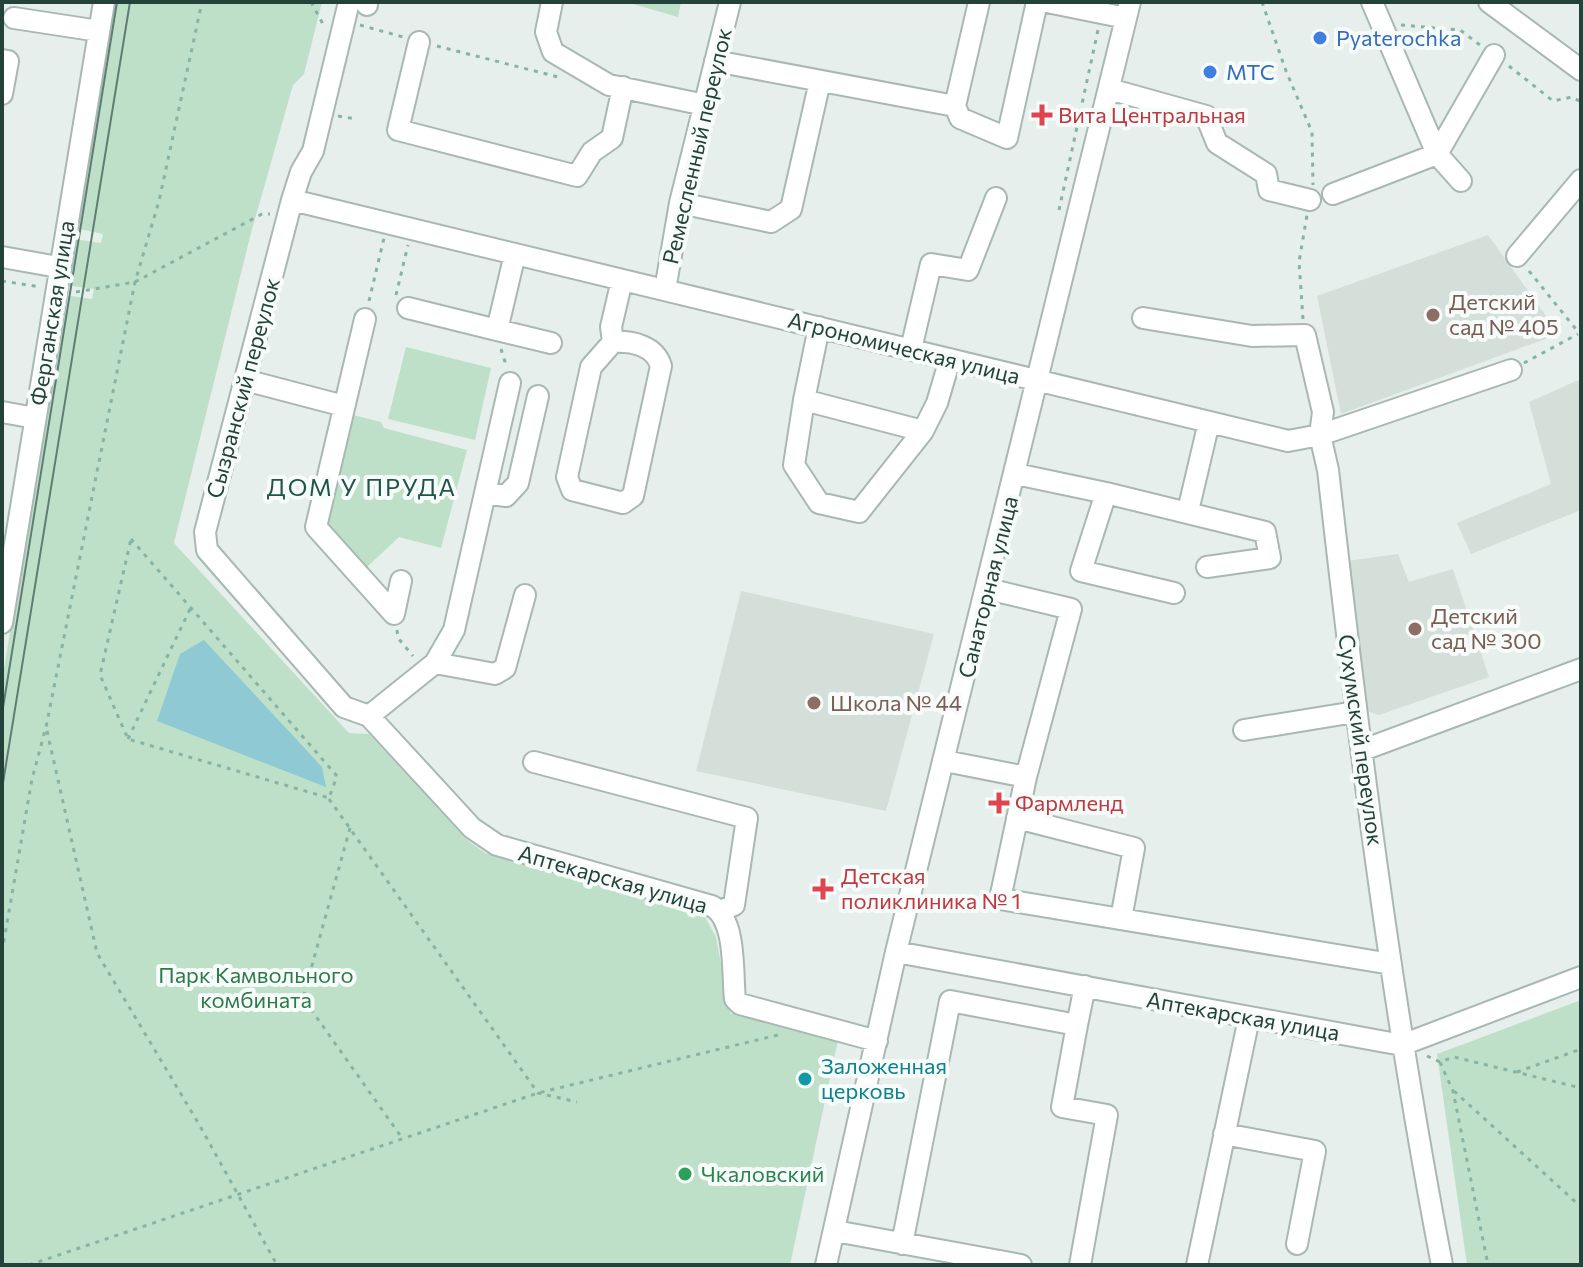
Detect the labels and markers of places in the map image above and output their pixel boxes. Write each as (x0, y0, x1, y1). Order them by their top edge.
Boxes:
place label: Pyaterochka (1336, 24, 1461, 51)
marker: Pyaterochka (1311, 29, 1329, 47)
place label: МТС (1226, 58, 1275, 85)
marker: МТС (1201, 63, 1219, 81)
place label: Вита Центральная (1058, 101, 1246, 128)
marker: Вита Центральная (1033, 106, 1051, 124)
place label: Детский сад № 405 (1449, 288, 1559, 340)
marker: Детский сад № 405 (1424, 306, 1442, 324)
place label: Детский сад № 300 (1431, 602, 1542, 654)
marker: Детский сад № 300 (1406, 620, 1424, 638)
place label: Школа № 44 (830, 689, 962, 716)
marker: Школа № 44 (805, 694, 823, 712)
place label: Фармленд (1015, 789, 1124, 816)
marker: Фармленд (990, 794, 1008, 812)
place label: Детская поликлиника № 1 (841, 862, 1021, 914)
marker: Детская поликлиника № 1 (812, 878, 834, 900)
place label: Заложенная церковь (821, 1052, 947, 1104)
marker: Заложенная церковь (796, 1070, 814, 1088)
place label: Чкаловский (701, 1160, 824, 1187)
marker: Чкаловский (676, 1165, 694, 1183)

